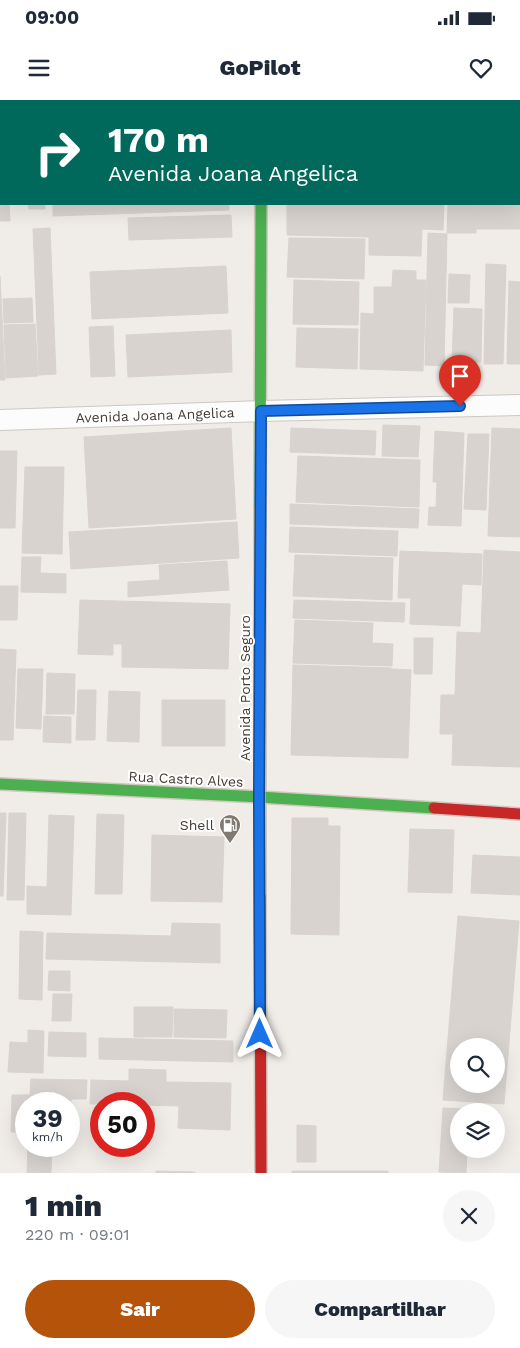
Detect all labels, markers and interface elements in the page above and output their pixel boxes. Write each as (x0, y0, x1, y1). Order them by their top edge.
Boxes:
text: 09:00 (25, 6, 79, 29)
icon: menu (25, 54, 53, 82)
icon: heart (467, 54, 495, 82)
text: GoPilot (220, 55, 300, 80)
text: 170 m (108, 119, 209, 161)
icon: right (25, 120, 90, 185)
text: Avenida Joana Angelica (108, 161, 358, 186)
pin (439, 355, 481, 406)
icon: arrive (446, 362, 474, 390)
street label: Avenida Joana Angelica (75, 404, 235, 426)
street label: Avenida Porto Seguro (237, 615, 253, 761)
street label: Rua Castro Alves (128, 768, 244, 790)
fuel station icon: Shell (218, 813, 242, 844)
place label: Shell (180, 817, 215, 833)
position arrow (233, 1007, 285, 1059)
map controls (450, 1038, 505, 1158)
button: search (450, 1038, 505, 1093)
speed limit sign: 50 (90, 1092, 155, 1157)
button: layers (450, 1103, 505, 1158)
text: 39 (32, 1104, 63, 1133)
text: km/h (32, 1130, 63, 1144)
text: 1 min (25, 1188, 102, 1223)
button: close (443, 1190, 495, 1242)
text: 220 m · 09:01 (25, 1225, 130, 1244)
button: Sair (25, 1280, 255, 1338)
button: Compartilhar (265, 1280, 495, 1338)

